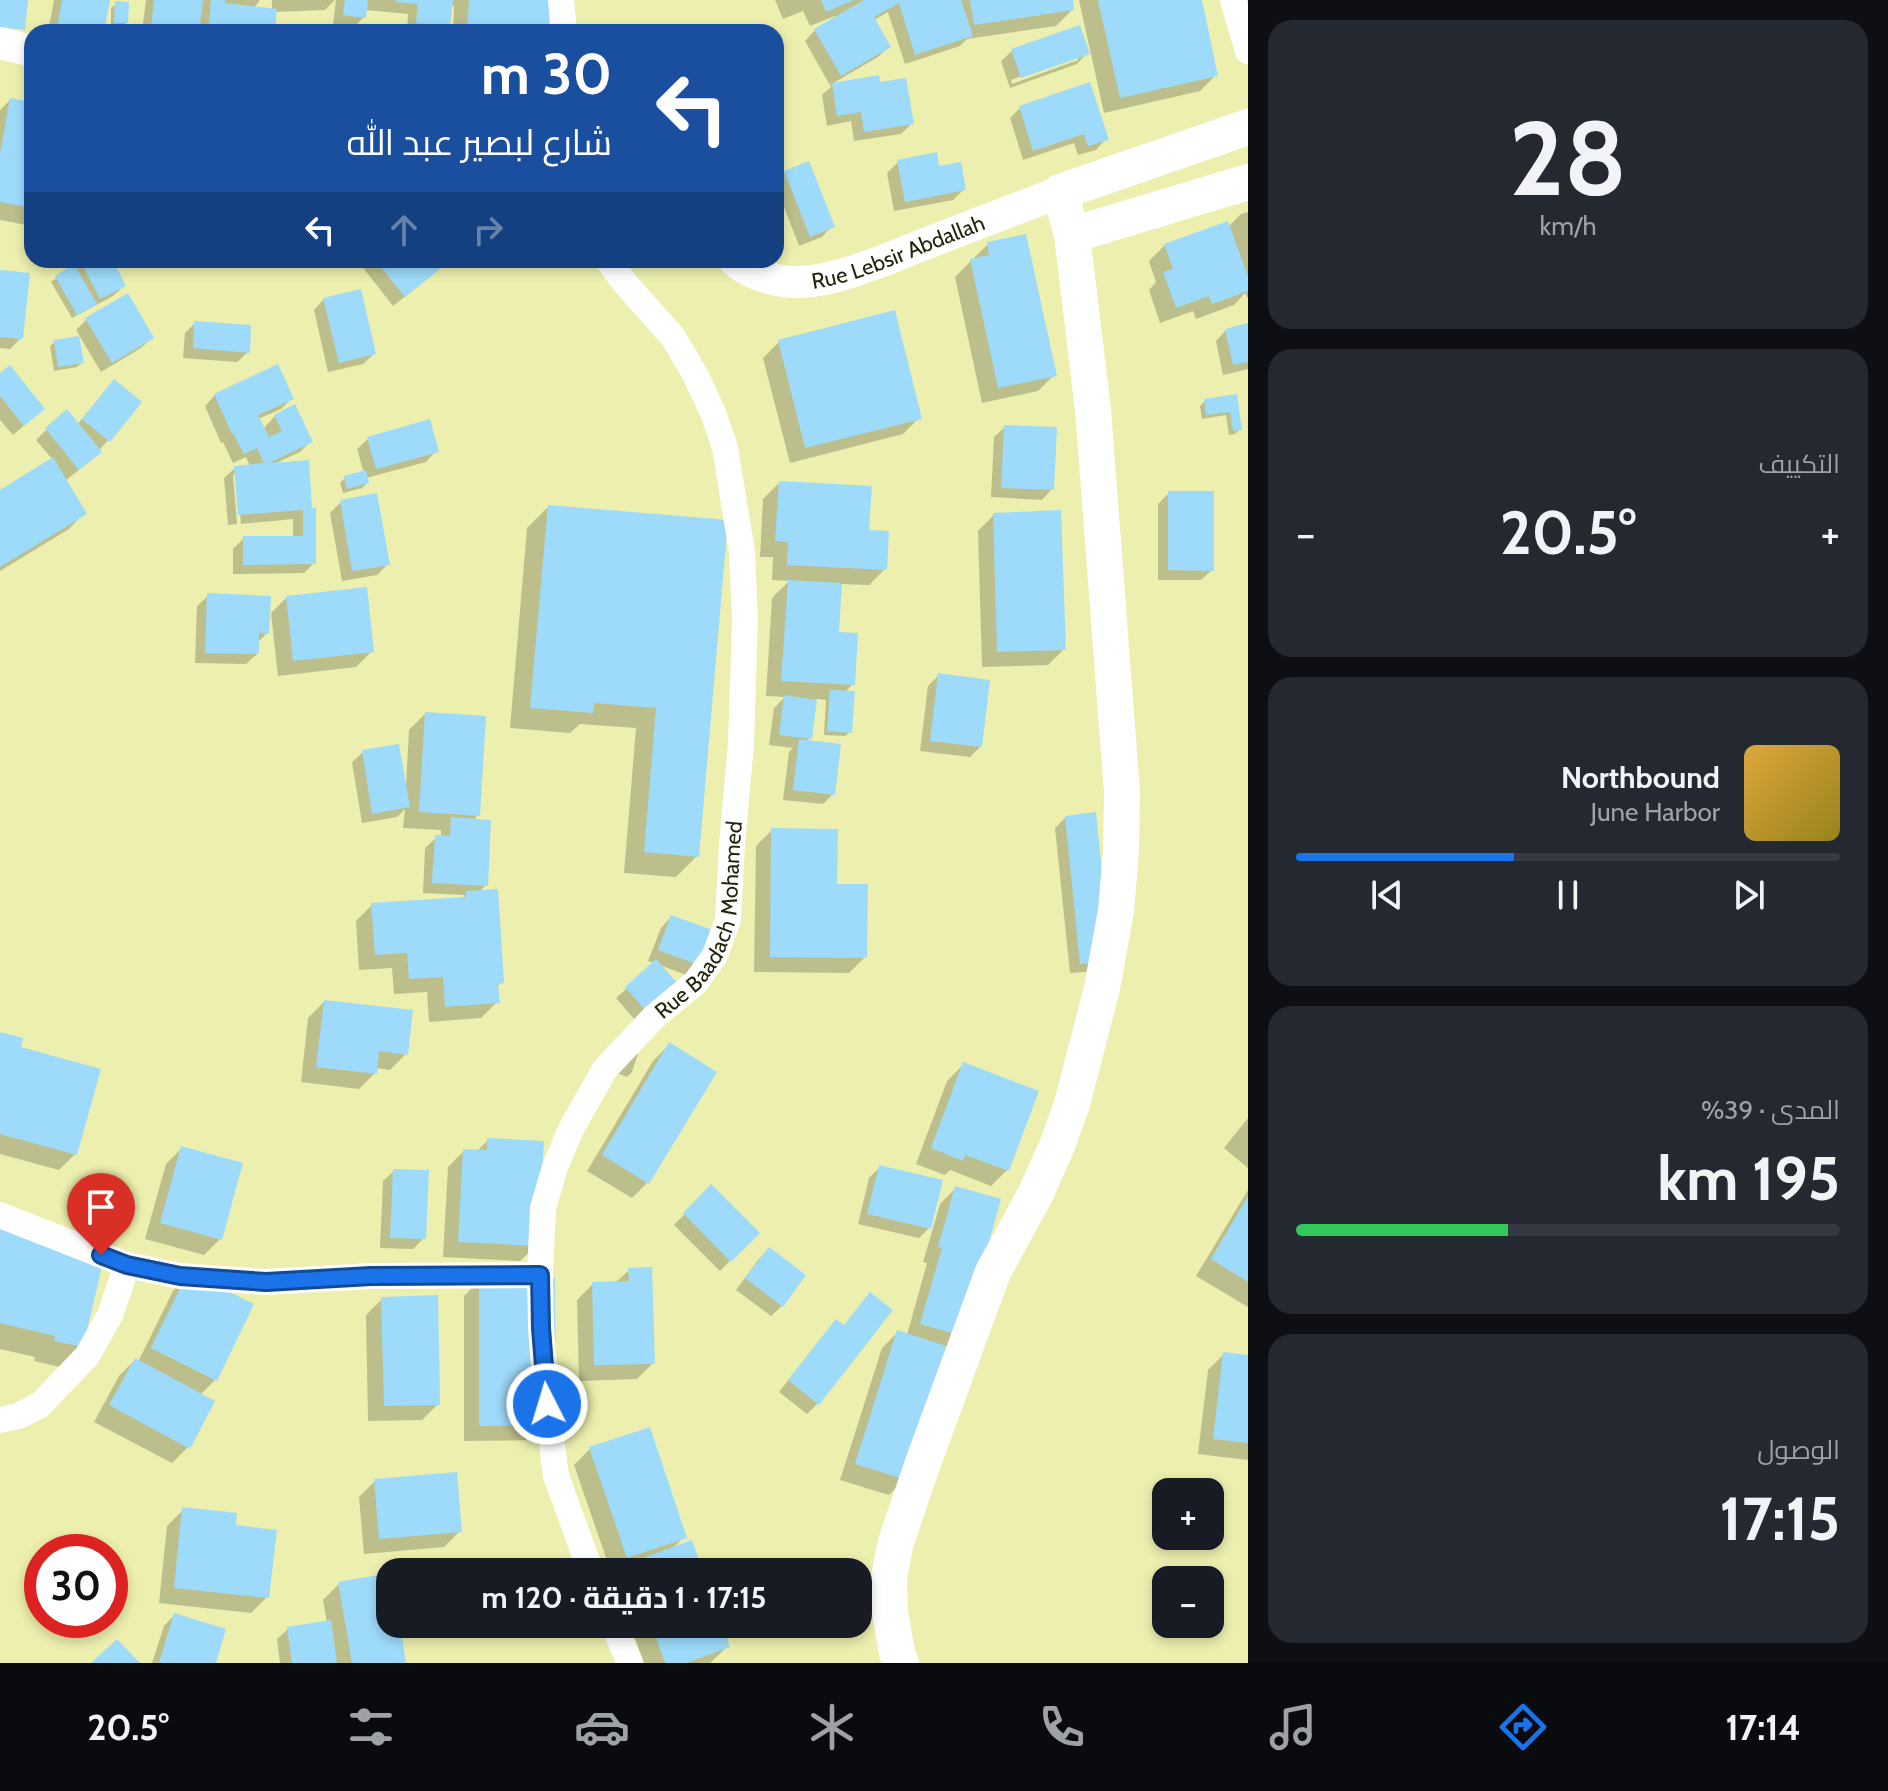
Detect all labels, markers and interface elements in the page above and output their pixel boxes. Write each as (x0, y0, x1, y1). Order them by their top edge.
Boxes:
text: 30 m (481, 40, 612, 108)
icon: left (640, 56, 744, 160)
text: 28 (1509, 95, 1627, 221)
text: شارع لبصير عبد الله (347, 120, 612, 164)
icon: left (298, 208, 342, 252)
icon: ahead (382, 208, 426, 252)
icon: right (466, 208, 510, 252)
street label: Rue Lebsir Abdallah (809, 209, 988, 294)
text: km/h (1540, 210, 1596, 242)
text: التكييف (1758, 448, 1840, 480)
text: 20.5° (1500, 496, 1636, 569)
text: − (1296, 507, 1315, 560)
text: + (1821, 507, 1840, 560)
text: Northbound (1561, 759, 1720, 796)
text: June Harbor (1591, 796, 1720, 828)
street label: Rue Baadach Mohamed (649, 820, 748, 1024)
icon: previous (1365, 873, 1409, 917)
icon: pause (1546, 873, 1590, 917)
icon: next (1727, 873, 1771, 917)
text: المدى · 39% (1701, 1094, 1840, 1126)
text: 195 km (1657, 1142, 1840, 1215)
pin (67, 1173, 135, 1255)
icon: arrive (79, 1185, 123, 1229)
position arrow (505, 1362, 589, 1446)
text: الوصول (1757, 1434, 1840, 1466)
map controls (1152, 1478, 1224, 1638)
button: + (1152, 1478, 1224, 1550)
text: 17:15 (1720, 1482, 1840, 1555)
speed limit sign: 30 (24, 1534, 128, 1638)
button: − (1152, 1566, 1224, 1638)
text: 17:15 · 1 دقيقة · 120 m (482, 1579, 766, 1616)
icon: filters (343, 1699, 399, 1755)
icon: car (574, 1699, 630, 1755)
icon: climate (804, 1699, 860, 1755)
icon: phone (1034, 1699, 1090, 1755)
icon: music (1265, 1699, 1321, 1755)
icon: directions (1495, 1699, 1551, 1755)
text: 20.5° (87, 1705, 169, 1749)
text: 17:14 (1726, 1705, 1801, 1749)

